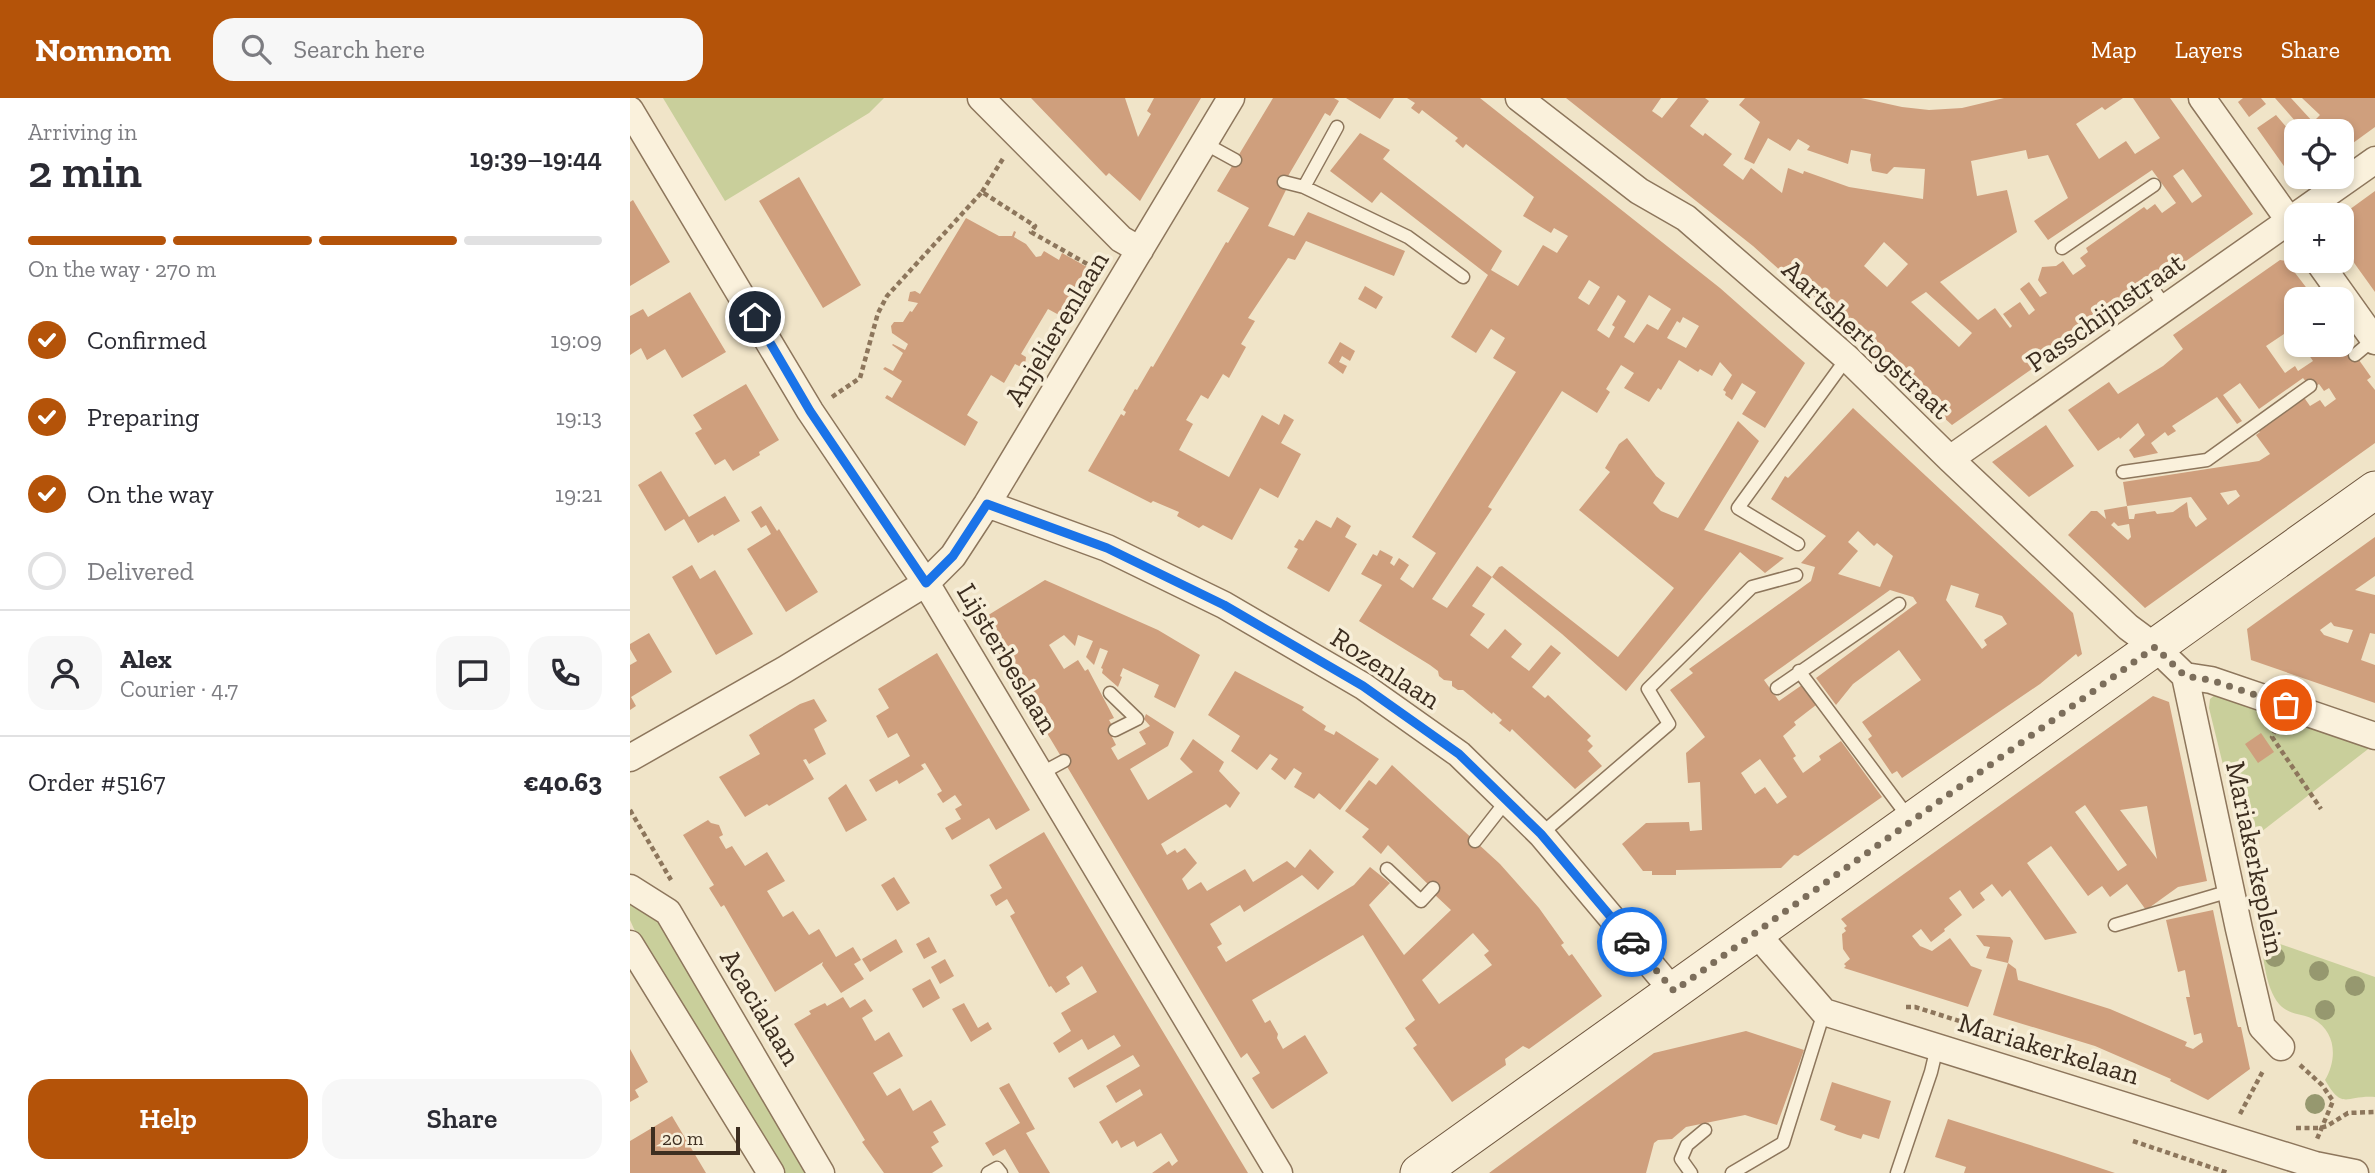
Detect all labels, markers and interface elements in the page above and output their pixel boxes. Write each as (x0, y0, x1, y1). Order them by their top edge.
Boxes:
search box (213, 18, 703, 81)
text: Nomnom (35, 30, 171, 69)
icon: search (237, 30, 275, 68)
text: Search here (293, 33, 425, 65)
text: Map (2091, 35, 2137, 64)
text: Layers (2175, 35, 2243, 64)
text: Share (2281, 35, 2340, 64)
text: Arriving in (28, 118, 137, 146)
map controls (2284, 119, 2354, 357)
button: locate (2284, 119, 2354, 189)
text: 19:39–19:44 (470, 142, 602, 174)
text: 2 min (28, 144, 142, 199)
button: + (2284, 203, 2354, 273)
street label: Anjelierenlaan (997, 245, 1115, 411)
street label: Passchijnstraat (2020, 245, 2191, 379)
street label: Aartshertogstraat (1775, 253, 1958, 426)
text: On the way · 270 m (28, 255, 216, 283)
pin (725, 287, 785, 347)
button: − (2284, 287, 2354, 357)
icon: home (736, 298, 774, 336)
icon: check (28, 321, 66, 359)
text: Confirmed (87, 324, 207, 356)
text: 19:09 (550, 326, 602, 354)
icon: check (28, 398, 66, 436)
text: Preparing (87, 401, 199, 433)
text: 19:13 (556, 403, 602, 431)
icon: check (28, 475, 66, 513)
text: On the way (87, 478, 214, 510)
text: 19:21 (555, 480, 602, 508)
text: Delivered (87, 555, 194, 587)
street label: Lijsterbeslaan (950, 577, 1065, 739)
street label: Rozenlaan (1325, 621, 1447, 716)
button: person (28, 636, 102, 710)
button: chat (436, 636, 510, 710)
button: phone (528, 636, 602, 710)
text: Alex (120, 643, 172, 675)
text: Courier · 4.7 (120, 675, 238, 703)
pin (2256, 675, 2316, 735)
icon: bag (2267, 686, 2305, 724)
street label: Mariakerkeplein (2219, 758, 2292, 958)
text: Order #5167 (28, 766, 166, 798)
text: €40.63 (523, 766, 602, 798)
courier (1597, 907, 1667, 977)
icon: car (1613, 923, 1651, 961)
street label: Acacialaan (713, 943, 808, 1071)
street label: Mariakerkelaan (1954, 1005, 2143, 1092)
button: Help (28, 1079, 308, 1159)
button: Share (322, 1079, 602, 1159)
scale bar (651, 1124, 740, 1156)
text: 20 m (662, 1127, 703, 1150)

